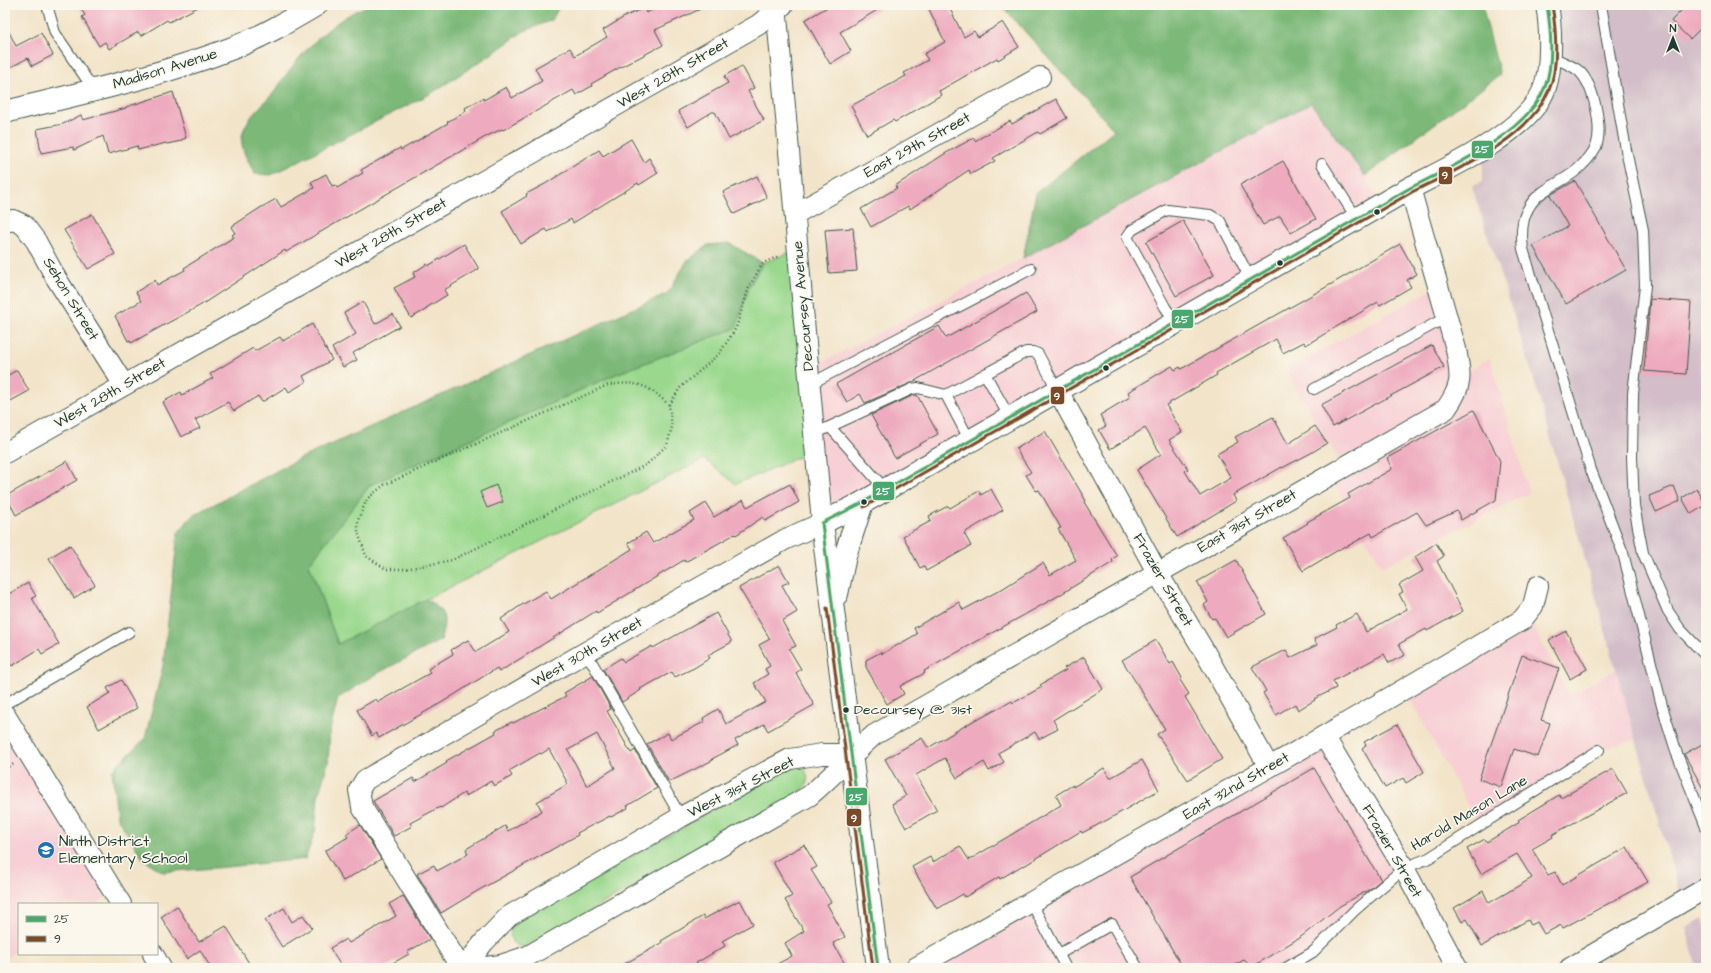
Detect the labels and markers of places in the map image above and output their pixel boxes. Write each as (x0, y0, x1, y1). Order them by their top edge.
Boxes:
unlabelled marker (1372, 207, 1382, 217)
unlabelled marker (1275, 258, 1285, 268)
unlabelled marker (1101, 363, 1111, 373)
unlabelled marker (859, 497, 869, 507)
place label: Decoursey @ 31st (854, 700, 972, 720)
marker: Decoursey @ 31st (841, 705, 851, 715)
place label: Ninth District Elementary School (59, 831, 188, 870)
school or university icon: Ninth District Elementary School (36, 840, 56, 860)

